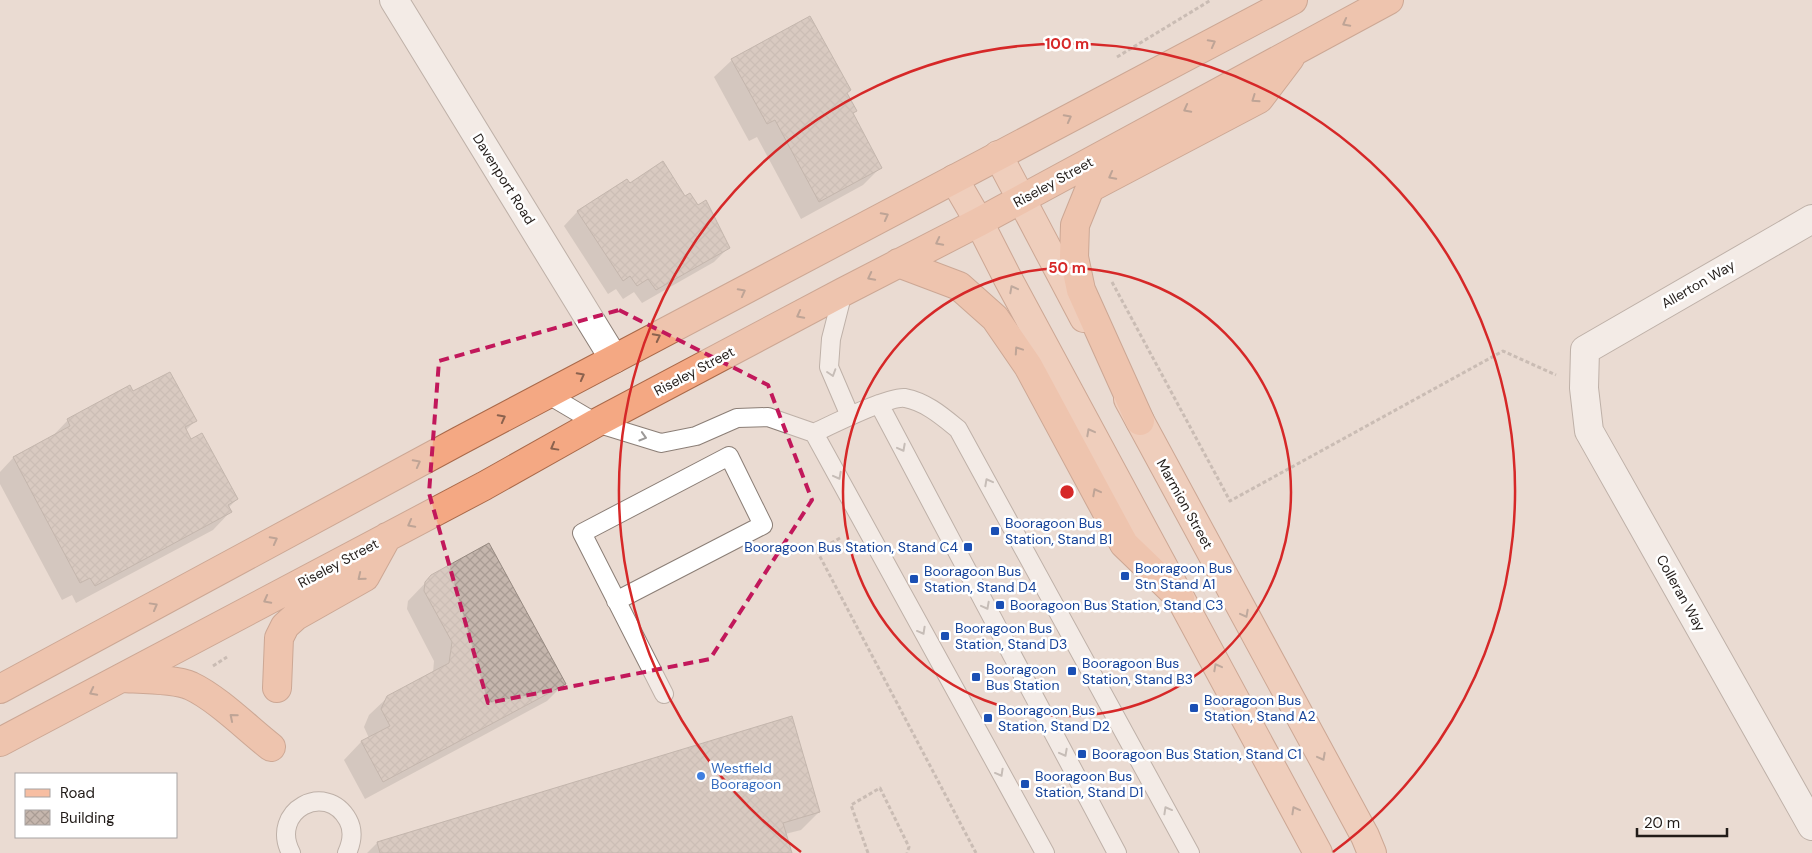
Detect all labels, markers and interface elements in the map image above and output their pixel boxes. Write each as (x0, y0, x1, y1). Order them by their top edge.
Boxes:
one-way arrow (1342, 17, 1351, 27)
text: 100 m (1045, 34, 1089, 54)
one-way arrow (1207, 39, 1216, 49)
one-way arrow (1251, 93, 1261, 102)
one-way arrow (1184, 103, 1193, 113)
one-way arrow (1063, 114, 1072, 124)
street label: Davenport Road (469, 130, 539, 228)
street label: Riseley Street (1010, 153, 1096, 211)
one-way arrow (1108, 170, 1117, 180)
one-way arrow (880, 212, 889, 222)
one-way arrow (935, 236, 944, 246)
street label: Allerton Way (1658, 256, 1738, 312)
text: 50 m (1048, 258, 1086, 278)
one-way arrow (867, 271, 876, 281)
one-way arrow (1009, 285, 1019, 294)
one-way arrow (736, 288, 745, 298)
one-way arrow (796, 308, 805, 318)
one-way arrow (651, 333, 660, 343)
street label: Riseley Street (651, 342, 737, 400)
one-way arrow (1015, 346, 1024, 356)
one-way arrow (826, 369, 836, 377)
one-way arrow (576, 372, 585, 382)
one-way arrow (497, 414, 506, 424)
one-way arrow (1086, 428, 1096, 437)
one-way arrow (638, 432, 647, 442)
one-way arrow (550, 440, 559, 450)
one-way arrow (896, 442, 906, 451)
street label: Marmion Street (1153, 456, 1217, 552)
one-way arrow (412, 459, 421, 469)
one-way arrow (831, 471, 841, 480)
one-way arrow (984, 478, 994, 487)
centre of rings (1058, 483, 1076, 501)
one-way arrow (1092, 488, 1102, 497)
place label: Booragoon Bus Station, Stand B1 (1005, 514, 1112, 548)
one-way arrow (407, 518, 416, 528)
marker: Booragoon Bus Station, Stand B1 (989, 525, 1001, 537)
street label: Riseley Street (295, 534, 381, 592)
one-way arrow (269, 536, 278, 546)
place label: Booragoon Bus Station, Stand C4 (744, 538, 958, 556)
marker: Booragoon Bus Station, Stand C4 (962, 541, 974, 553)
street label: Colleran Way (1652, 551, 1710, 635)
place label: Booragoon Bus Stn Stand A1 (1135, 559, 1232, 593)
place label: Booragoon Bus Station, Stand D4 (924, 562, 1037, 596)
marker: Booragoon Bus Stn Stand A1 (1119, 570, 1131, 582)
one-way arrow (358, 572, 367, 581)
marker: Booragoon Bus Station, Stand D4 (908, 573, 920, 585)
one-way arrow (263, 594, 272, 604)
place label: Booragoon Bus Station, Stand C3 (1010, 596, 1224, 614)
marker: Booragoon Bus Station, Stand C3 (994, 599, 1006, 611)
one-way arrow (980, 601, 990, 610)
one-way arrow (149, 602, 158, 612)
one-way arrow (1239, 609, 1249, 618)
place label: Booragoon Bus Station, Stand D3 (955, 619, 1067, 653)
one-way arrow (916, 626, 926, 635)
marker: Booragoon Bus Station, Stand D3 (939, 630, 951, 642)
place label: Booragoon Bus Station, Stand B3 (1082, 654, 1193, 688)
place label: Booragoon Bus Station (986, 660, 1059, 694)
one-way arrow (1213, 664, 1223, 673)
marker: Booragoon Bus Station, Stand B3 (1066, 665, 1078, 677)
marker: Booragoon Bus Station (970, 671, 982, 683)
one-way arrow (89, 686, 98, 696)
place label: Booragoon Bus Station, Stand A2 (1204, 691, 1316, 725)
place label: Booragoon Bus Station, Stand D2 (998, 701, 1110, 735)
marker: Booragoon Bus Station, Stand A2 (1188, 702, 1200, 714)
marker: Booragoon Bus Station, Stand D2 (982, 712, 994, 724)
one-way arrow (230, 714, 239, 722)
place label: Booragoon Bus Station, Stand C1 (1092, 745, 1302, 763)
one-way arrow (1058, 748, 1068, 757)
marker: Booragoon Bus Station, Stand C1 (1076, 748, 1088, 760)
one-way arrow (1316, 752, 1326, 761)
place label: Westfield Booragoon (711, 759, 781, 793)
place label: Booragoon Bus Station, Stand D1 (1035, 767, 1143, 801)
one-way arrow (994, 768, 1004, 777)
marker: Westfield Booragoon (695, 770, 707, 782)
legend (15, 773, 178, 838)
marker: Booragoon Bus Station, Stand D1 (1019, 778, 1031, 790)
text: Road (60, 783, 95, 803)
one-way arrow (1163, 806, 1173, 815)
scale bar (1637, 806, 1727, 838)
one-way arrow (1291, 807, 1301, 816)
text: Building (60, 808, 115, 828)
text: 20 m (1644, 813, 1680, 833)

